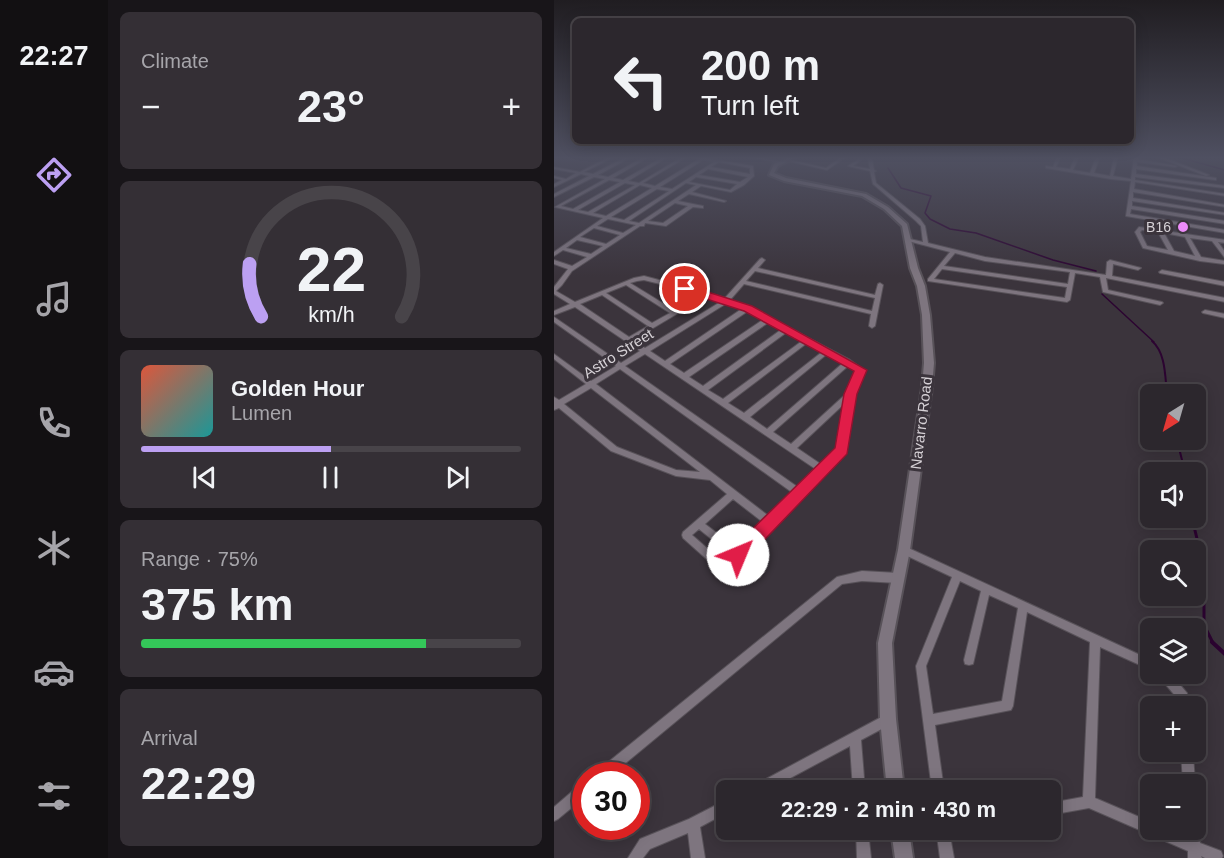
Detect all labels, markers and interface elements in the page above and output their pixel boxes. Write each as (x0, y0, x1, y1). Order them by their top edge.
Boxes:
text: 22:27 (19, 41, 89, 71)
icon: left (602, 42, 680, 120)
text: 200 m (701, 42, 820, 89)
text: Climate (141, 50, 209, 72)
text: 23° (297, 81, 365, 132)
text: − (141, 88, 160, 125)
text: + (502, 88, 521, 125)
text: Turn left (701, 91, 799, 121)
icon: directions (33, 154, 75, 196)
place label: B16 (1146, 219, 1171, 235)
marker: B16 (1176, 220, 1190, 234)
text: 22 (296, 235, 366, 304)
pin (659, 263, 710, 314)
icon: arrive (668, 272, 701, 305)
icon: music (33, 278, 75, 320)
text: km/h (308, 303, 354, 327)
street label: Astro Street (580, 324, 657, 381)
text: Golden Hour (231, 376, 364, 401)
street label: Navarro Road (907, 376, 935, 470)
north arrow (1140, 384, 1206, 450)
map controls (1140, 384, 1206, 840)
icon: phone (33, 402, 75, 444)
text: Lumen (231, 402, 292, 424)
icon: previous (188, 461, 221, 494)
icon: pause (314, 461, 347, 494)
icon: next (441, 461, 474, 494)
button: sound (1140, 462, 1206, 528)
position arrow (706, 523, 770, 587)
icon: climate (33, 527, 75, 569)
button: search (1140, 540, 1206, 606)
text: Range · 75% (141, 548, 258, 570)
text: 375 km (141, 579, 294, 630)
button: layers (1140, 618, 1206, 684)
icon: car (33, 651, 75, 693)
button: + (1140, 696, 1206, 762)
text: Arrival (141, 727, 198, 749)
text: 22:29 (141, 758, 256, 809)
speed limit sign: 30 (572, 762, 650, 840)
button: − (1140, 774, 1206, 840)
icon: filters (33, 775, 75, 817)
text: 22:29 · 2 min · 430 m (781, 797, 996, 822)

